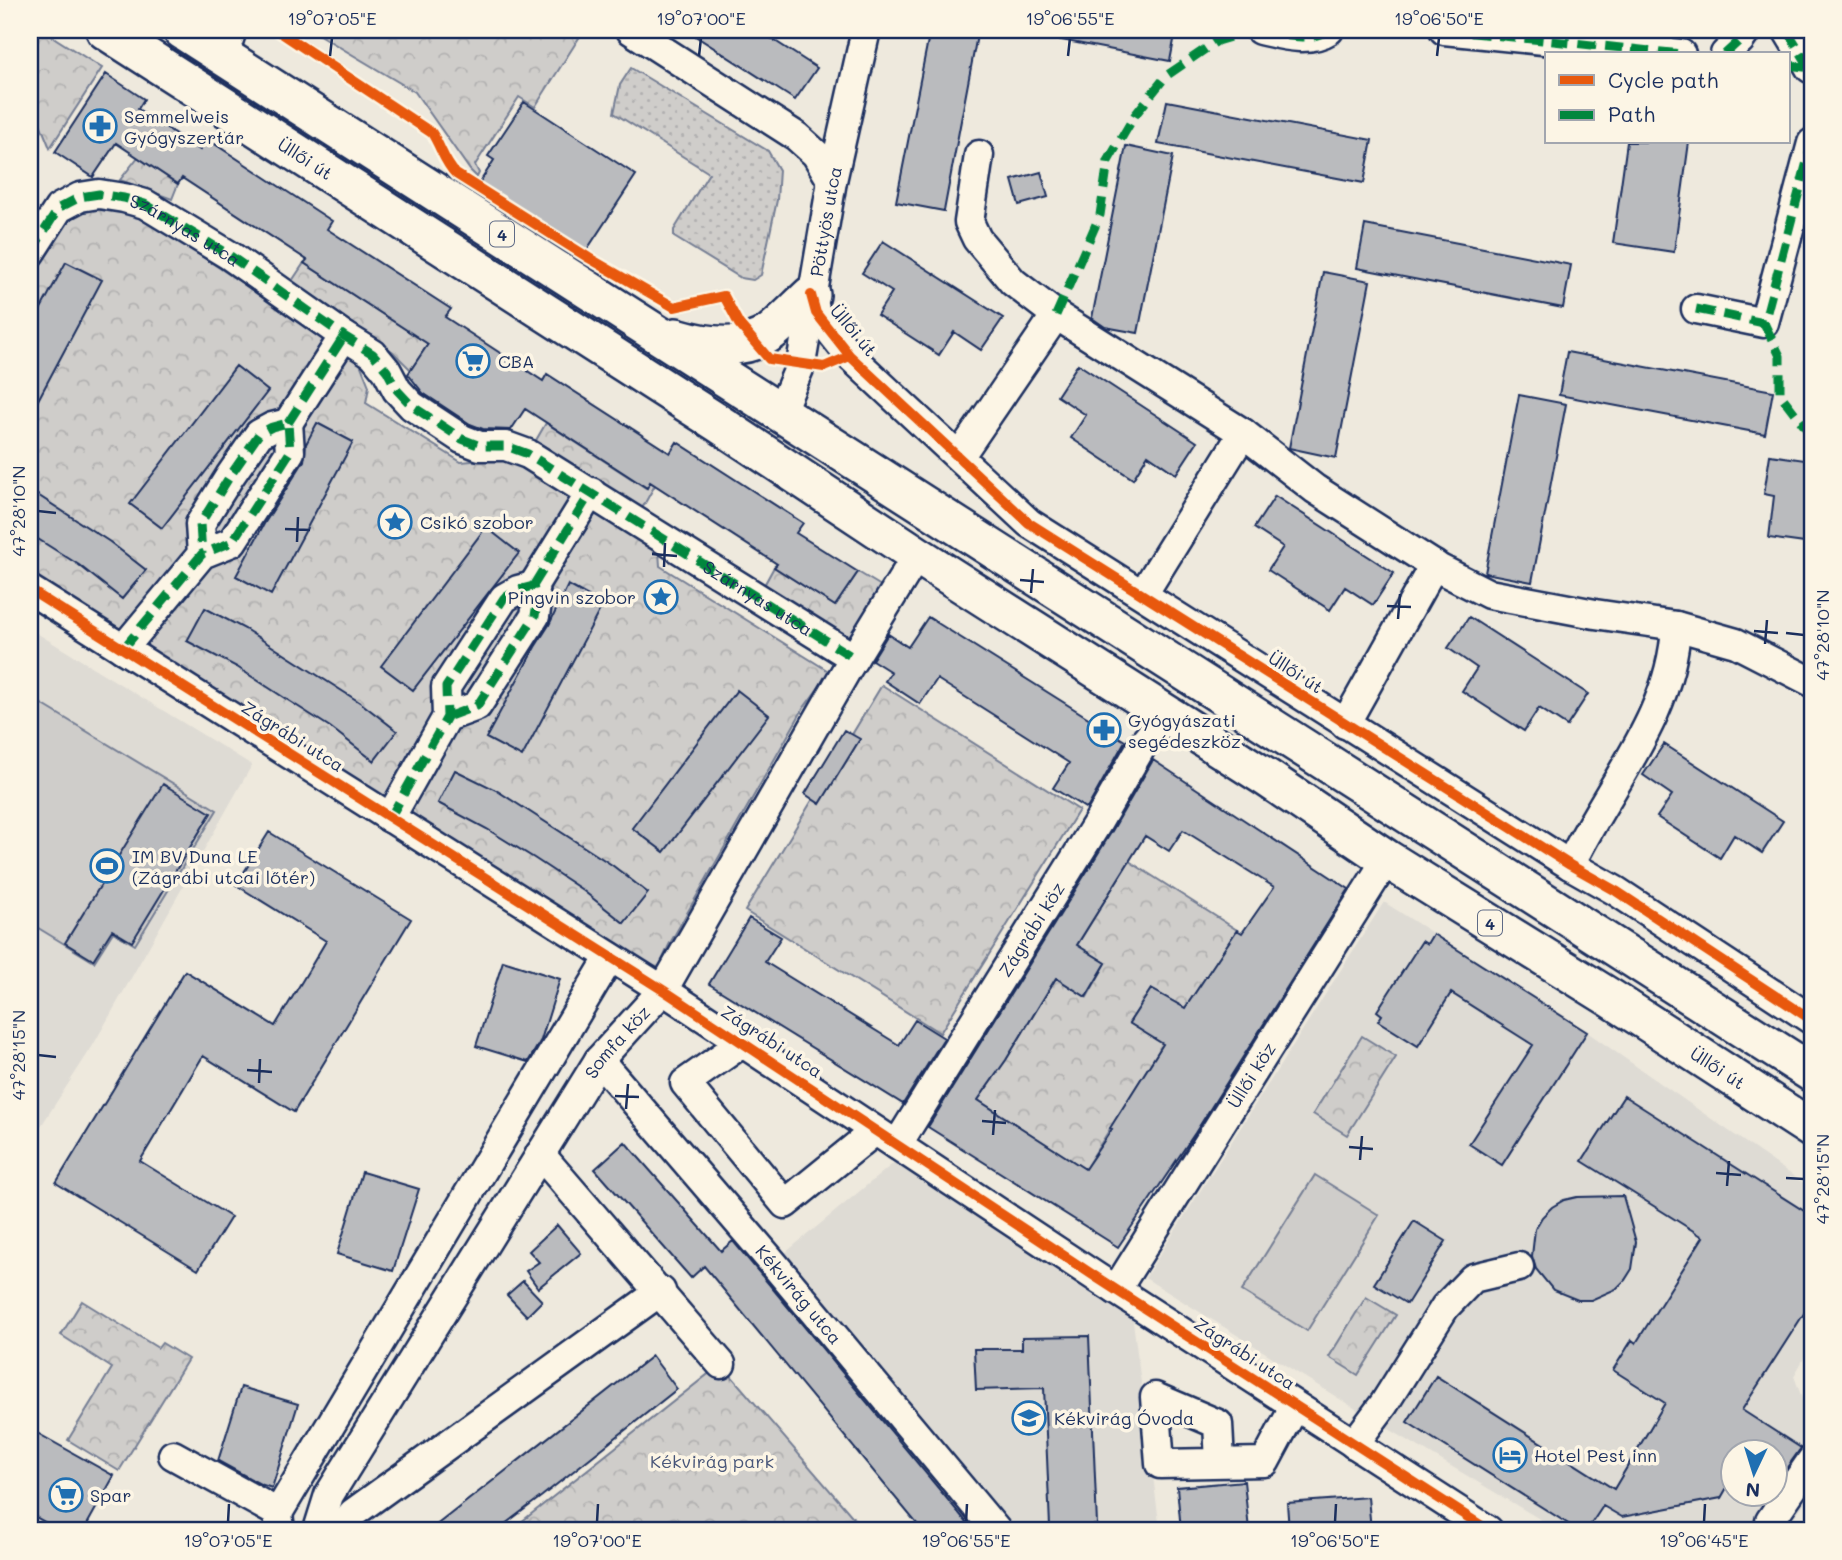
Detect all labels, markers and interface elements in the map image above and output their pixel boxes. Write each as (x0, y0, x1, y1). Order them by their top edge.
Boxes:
text: 19°07'05"E (288, 6, 376, 30)
text: 19°07'00"E (656, 6, 746, 30)
text: 19°06'55"E (1025, 6, 1115, 30)
text: 19°06'50"E (1394, 6, 1484, 30)
legend (1545, 52, 1790, 144)
text: Cycle path (1608, 66, 1718, 93)
text: Path (1608, 100, 1655, 127)
place label: Semmelweis Gyógyszertár (124, 104, 244, 149)
pharmacy icon: Semmelweis Gyógyszertár (81, 107, 119, 145)
street label: Üllői út (273, 132, 337, 185)
street label: Pöttyös utca (804, 164, 847, 278)
street label: Szárnyas utca (127, 188, 245, 272)
road number: 4 (490, 222, 514, 246)
street label: Üllői út (825, 299, 883, 361)
supermarket icon: CBA (454, 342, 492, 380)
place label: CBA (498, 349, 535, 373)
text: 47°28'10"N (6, 465, 30, 557)
place icon: Csikó szobor (376, 503, 414, 541)
place label: Csikó szobor (420, 510, 534, 534)
street label: Szárnyas utca (699, 555, 817, 641)
place icon: Pingvin szobor (642, 578, 680, 616)
place label: Pingvin szobor (508, 585, 636, 609)
text: 47°28'10"N (1810, 589, 1834, 681)
street label: Üllői út (1264, 645, 1328, 699)
street label: Zágrábi utca (237, 695, 349, 777)
place label: Gyógyászati segédeszköz (1128, 708, 1241, 753)
pharmacy icon: Gyógyászati segédeszköz (1085, 711, 1123, 749)
place label: IM BV Duna LE (Zágrábi utcai lőtér) (132, 844, 315, 889)
sports icon: IM BV Duna LE (Zágrábi utcai lőtér) (88, 847, 126, 885)
street label: Zágrábi köz (993, 878, 1070, 981)
road number: 4 (1478, 911, 1502, 936)
street label: Zágrábi utca (717, 999, 827, 1083)
street label: Somfa köz (579, 1000, 655, 1083)
text: 47°28'15"N (6, 1010, 30, 1100)
street label: Üllői köz (1222, 1038, 1281, 1112)
street label: Üllői út (1686, 1041, 1750, 1094)
text: 47°28'15"N (1810, 1134, 1834, 1224)
street label: Kékvirág utca (750, 1239, 848, 1349)
street label: Zágrábi utca (1190, 1311, 1300, 1395)
school or university icon: Kékvirág Óvoda (1010, 1399, 1048, 1437)
place label: Kékvirág Óvoda (1054, 1406, 1194, 1430)
hotel icon: Hotel Pest inn (1491, 1436, 1529, 1474)
north arrow (1720, 1438, 1790, 1508)
place label: Hotel Pest inn (1534, 1443, 1657, 1467)
park label: Kékvirág park (650, 1449, 774, 1473)
supermarket icon: Spar (47, 1476, 85, 1514)
text: N (1745, 1477, 1761, 1503)
place label: Spar (90, 1483, 132, 1507)
text: 19°07'05"E (184, 1528, 272, 1552)
text: 19°07'00"E (552, 1528, 642, 1552)
text: 19°06'55"E (921, 1528, 1011, 1552)
text: 19°06'50"E (1290, 1528, 1380, 1552)
text: 19°06'45"E (1659, 1528, 1749, 1552)

